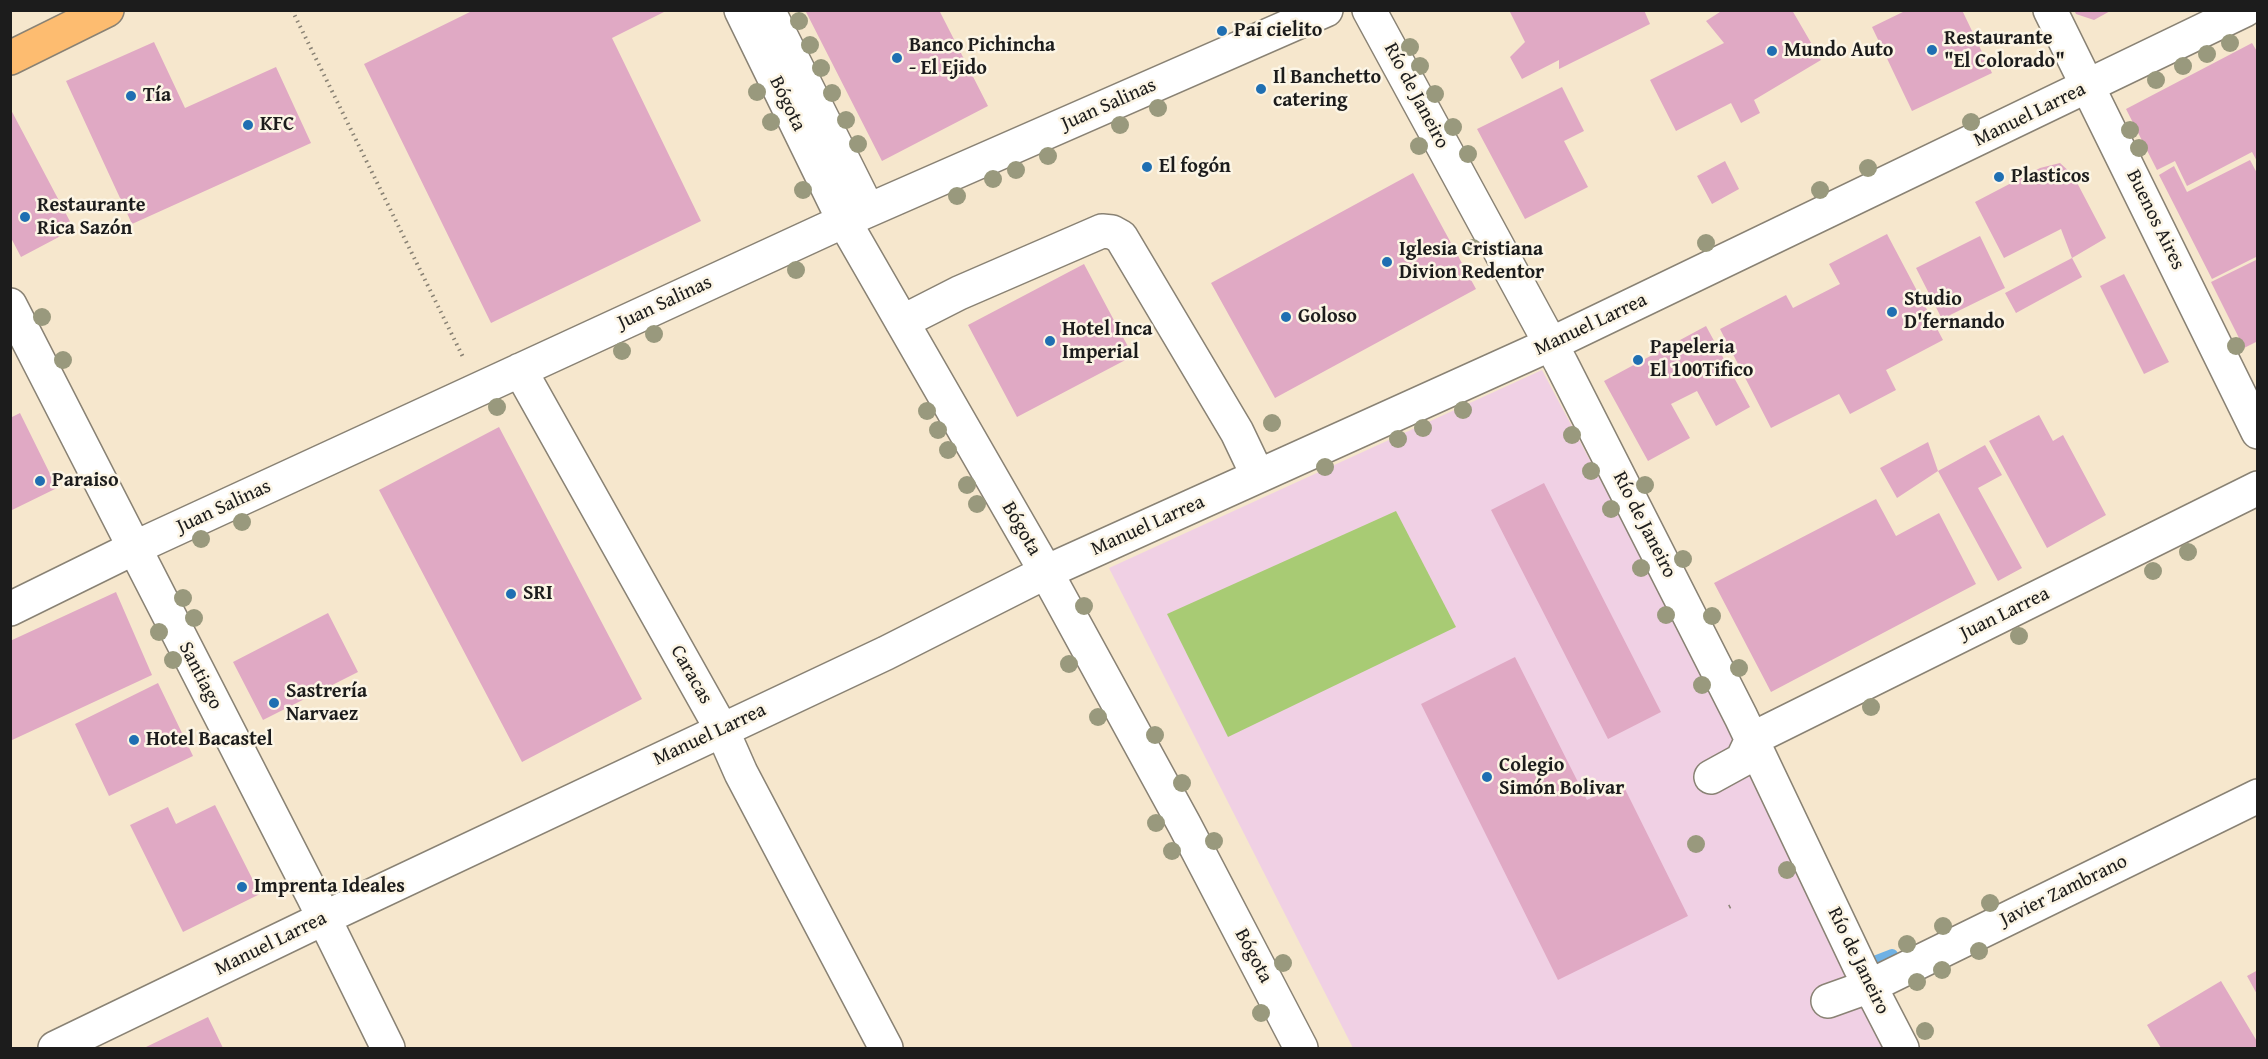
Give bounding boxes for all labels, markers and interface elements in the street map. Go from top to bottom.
place label: Pai cielito [1234,19,1322,43]
marker: Pai cielito [1215,24,1229,38]
place label: Restaurante "El Colorado" [1944,27,2065,74]
place label: Banco Pichincha - El Ejido [909,34,1055,81]
street label: Río de Janeiro [1378,39,1454,153]
place label: Mundo Auto [1784,39,1893,63]
marker: Restaurante "El Colorado" [1925,43,1939,57]
marker: Mundo Auto [1765,44,1779,58]
marker: Banco Pichincha - El Ejido [890,51,904,65]
place label: Il Banchetto catering [1273,66,1381,113]
street label: Bógota [763,73,811,135]
street label: Juan Salinas [1058,73,1160,137]
street label: Manuel Larrea [1970,78,2090,152]
marker: Il Banchetto catering [1254,82,1268,96]
place label: Tía [143,84,171,108]
marker: Tía [124,89,138,103]
place label: KFC [260,113,294,137]
marker: KFC [241,118,255,132]
place label: El fogón [1159,155,1231,179]
marker: El fogón [1140,160,1154,174]
place label: Plasticos [2011,165,2090,189]
street label: Buenos Aires [2120,166,2190,274]
marker: Plasticos [1992,170,2006,184]
place label: Restaurante Rica Sazón [37,194,146,241]
marker: Restaurante Rica Sazón [18,210,32,224]
place label: Iglesia Cristiana Divion Redentor [1399,238,1544,285]
marker: Iglesia Cristiana Divion Redentor [1380,255,1394,269]
street label: Juan Salinas [614,271,716,335]
street label: Manuel Larrea [1531,288,1651,362]
place label: Studio D'fernando [1904,288,2005,335]
place label: Goloso [1298,305,1357,329]
marker: Studio D'fernando [1885,305,1899,319]
marker: Goloso [1279,310,1293,324]
place label: Hotel Inca Imperial [1062,318,1153,365]
marker: Hotel Inca Imperial [1043,334,1057,348]
place label: Papeleria El 100Tifico [1650,336,1753,383]
marker: Papeleria El 100Tifico [1631,353,1645,367]
street label: Río de Janeiro [1607,468,1681,582]
place label: Paraiso [52,469,119,493]
marker: Paraiso [33,474,47,488]
street label: Juan Salinas [173,475,275,539]
street label: Manuel Larrea [1088,490,1208,562]
street label: Bógota [996,498,1046,560]
place label: SRI [523,582,553,606]
street label: Juan Larrea [1956,582,2054,646]
marker: SRI [504,587,518,601]
street label: Santiago [173,638,227,714]
street label: Caracas [665,641,717,709]
place label: Sastrería Narvaez [286,680,367,727]
marker: Sastrería Narvaez [267,696,281,710]
street label: Manuel Larrea [650,698,770,772]
place label: Hotel Bacastel [146,728,273,752]
marker: Hotel Bacastel [127,733,141,747]
place label: Colegio Simón Bolivar [1499,754,1624,801]
marker: Colegio Simón Bolivar [1480,770,1494,784]
street label: Javier Zambrano [1996,850,2132,932]
place label: Imprenta Ideales [254,875,405,899]
marker: Imprenta Ideales [235,880,249,894]
street label: Río de Janeiro [1822,903,1894,1019]
street label: Manuel Larrea [211,907,331,981]
street label: Bógota [1229,925,1277,987]

